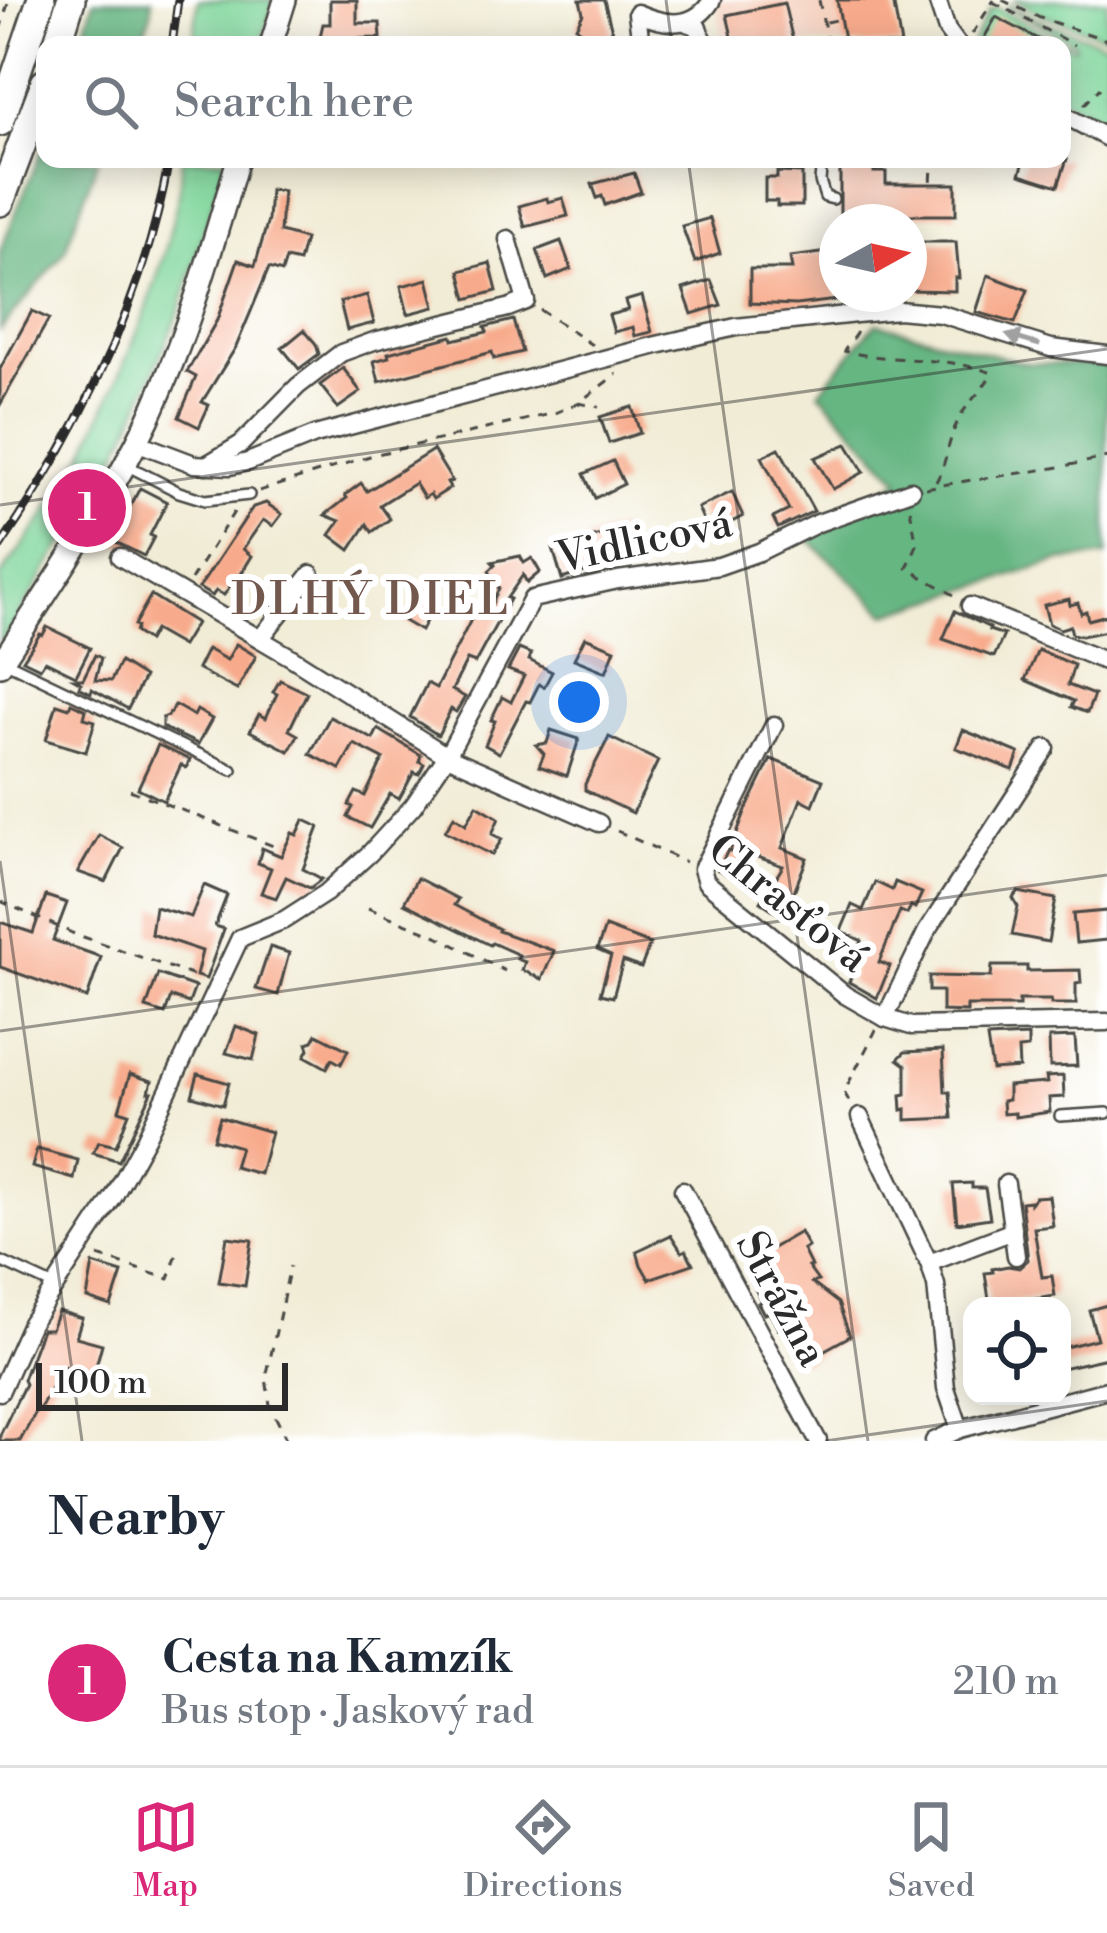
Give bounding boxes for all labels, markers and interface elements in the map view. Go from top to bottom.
search box [36,36,1071,168]
icon: search [78,69,144,135]
text: Search here [174,74,414,131]
north arrow [819,204,927,312]
one-way arrow [1004,330,1041,348]
pin: 1 [48,463,126,553]
street label: Vidlicová [551,497,738,586]
district label: DLHÝ DIEL [231,569,511,629]
your location [549,672,609,732]
street label: Chrasťová [696,823,879,985]
street label: Strážna [723,1223,838,1376]
map controls [963,1297,1071,1405]
button: locate [963,1297,1071,1405]
scale bar [36,1357,288,1410]
text: 100 m [54,1363,147,1404]
text: Nearby [48,1487,224,1551]
text: Cesta na Kamzík [162,1630,512,1687]
text: 1 [78,1658,96,1707]
text: 210 m [953,1658,1059,1707]
text: Bus stop · Jaskový rad [162,1687,534,1736]
tab: Map [133,1794,199,1907]
tab: Directions [464,1794,623,1907]
tab: Saved [888,1794,974,1907]

